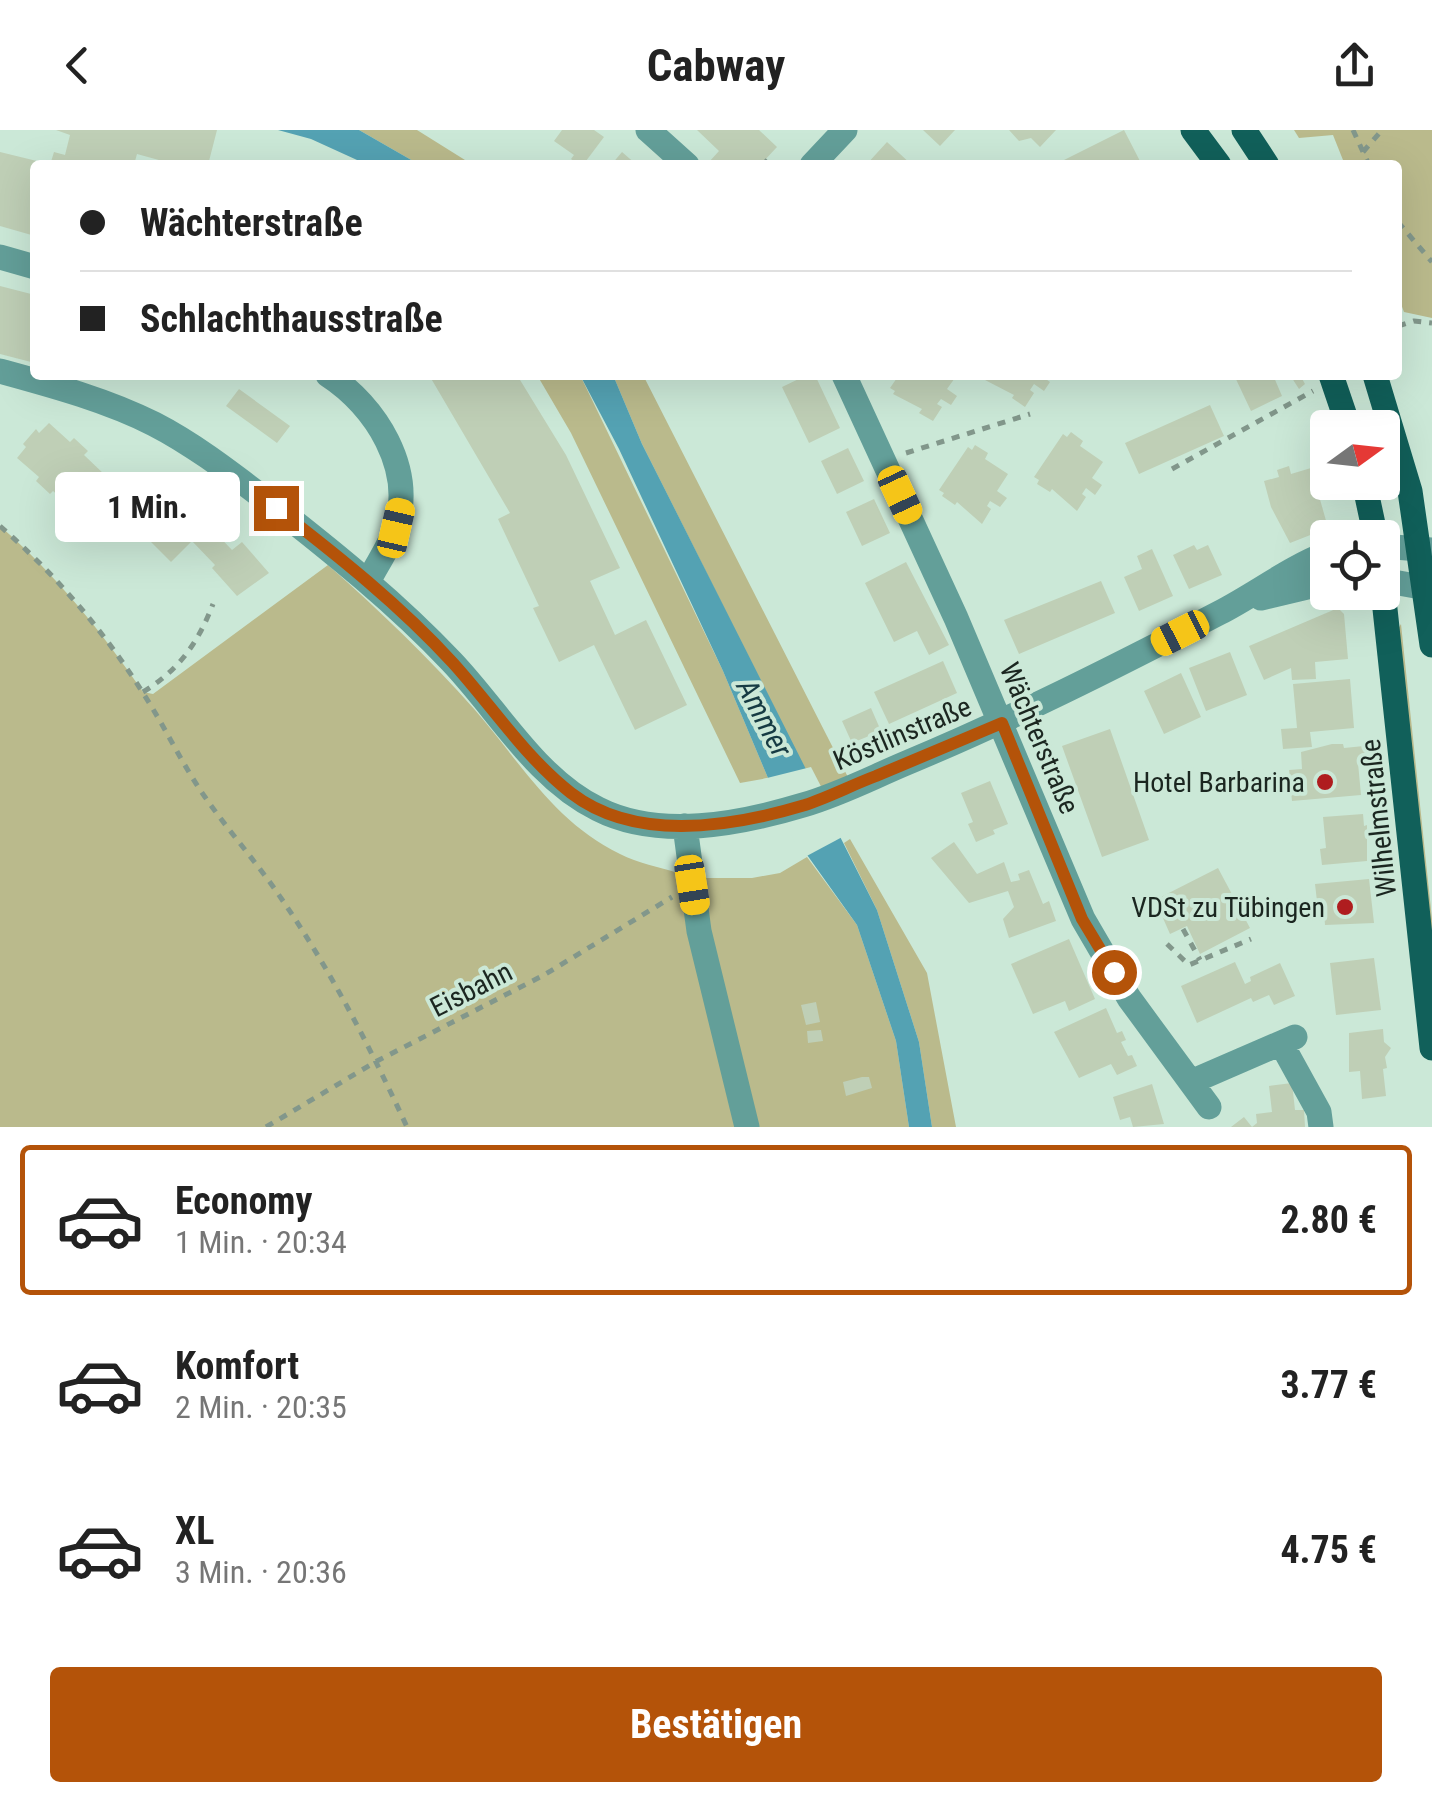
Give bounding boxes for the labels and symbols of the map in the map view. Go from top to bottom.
north arrow [1310,410,1400,500]
car [874,461,926,529]
callout: 1 Min. [56,473,241,543]
route end [254,486,299,531]
car [375,495,417,561]
car [1146,606,1214,660]
street label: Wächterstraße [993,658,1086,819]
water label: Ammer [729,672,800,764]
street label: Köstlinstraße [828,690,976,777]
street label: Wilhelmstraße [1354,737,1403,899]
place label: Hotel Barbarina [1133,766,1305,799]
marker: Hotel Barbarina [1314,771,1336,793]
car [672,853,712,917]
place label: VDSt zu Tübingen [1131,891,1325,924]
marker: VDSt zu Tübingen [1334,896,1356,918]
route start [1092,950,1137,995]
street label: Eisbahn [425,955,518,1024]

